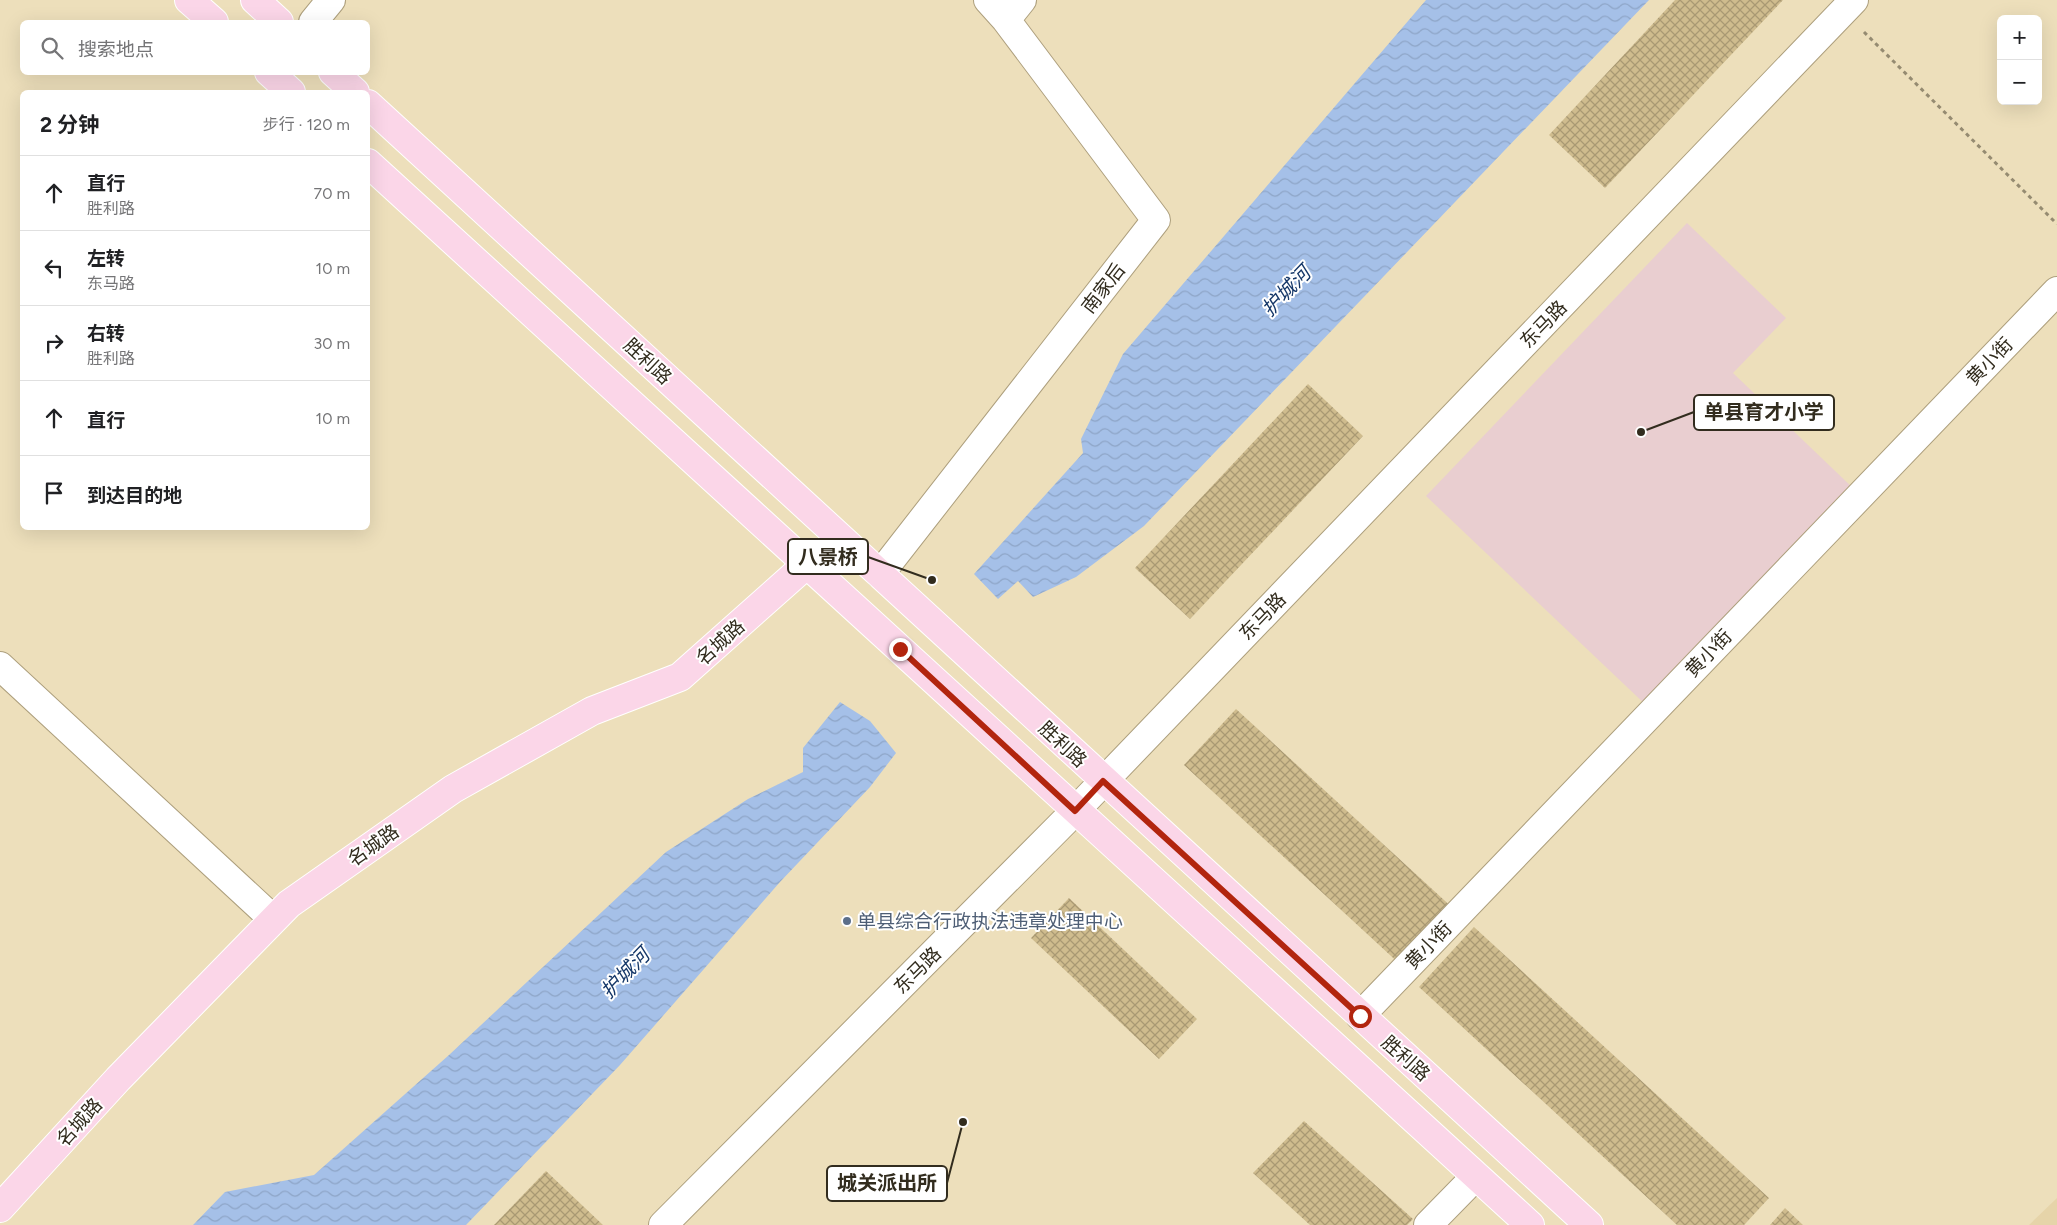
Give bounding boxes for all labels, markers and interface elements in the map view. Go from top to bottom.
map controls [1997,15,2042,105]
button: + [1997,15,2042,60]
search box [20,20,370,75]
icon: search [38,34,66,62]
text: 搜索地点 [78,38,154,61]
button: − [1997,60,2042,105]
text: 2 分钟 [40,112,99,137]
text: 步行 · 120 m [263,115,350,134]
text: 直行 [87,172,125,195]
icon: ahead [40,179,68,207]
text: 70 m [314,184,350,203]
text: 胜利路 [87,199,135,218]
text: 左转 [87,247,125,270]
icon: left [40,254,68,282]
water label: 护城河 [1257,258,1318,321]
text: 10 m [316,259,350,278]
street label: 南家后 [1077,259,1130,318]
text: 东马路 [87,274,135,293]
street label: 东马路 [1515,296,1571,353]
text: 右转 [87,322,125,345]
icon: right [40,329,68,357]
street label: 黄小街 [1961,333,2017,390]
text: 30 m [313,334,350,353]
street label: 胜利路 [619,334,676,389]
text: 胜利路 [87,349,135,368]
callout: 单县育才小学 [1694,395,1834,430]
text: 单县育才小学 [1704,400,1824,424]
icon: ahead [40,404,68,432]
text: 直行 [87,409,125,432]
text: 10 m [316,409,350,428]
icon: arrive [40,479,68,507]
text: 到达目的地 [87,484,182,507]
callout: 八景桥 [788,539,868,574]
text: 八景桥 [798,545,858,569]
street label: 东马路 [1234,588,1290,645]
street label: 名城路 [691,615,749,670]
street label: 黄小街 [1680,625,1736,682]
route end [889,638,912,661]
street label: 胜利路 [1034,717,1091,772]
street label: 名城路 [343,820,403,871]
place label: 单县综合行政执法违章处理中心 [857,910,1123,933]
marker: 单县综合行政执法违章处理中心 [841,915,853,927]
street label: 黄小街 [1400,917,1456,974]
water label: 护城河 [596,940,657,1003]
street label: 东马路 [889,942,946,999]
route start [1349,1005,1372,1028]
street label: 胜利路 [1377,1031,1435,1086]
street label: 名城路 [52,1093,107,1151]
callout: 城关派出所 [827,1166,947,1201]
text: 城关派出所 [837,1171,937,1195]

